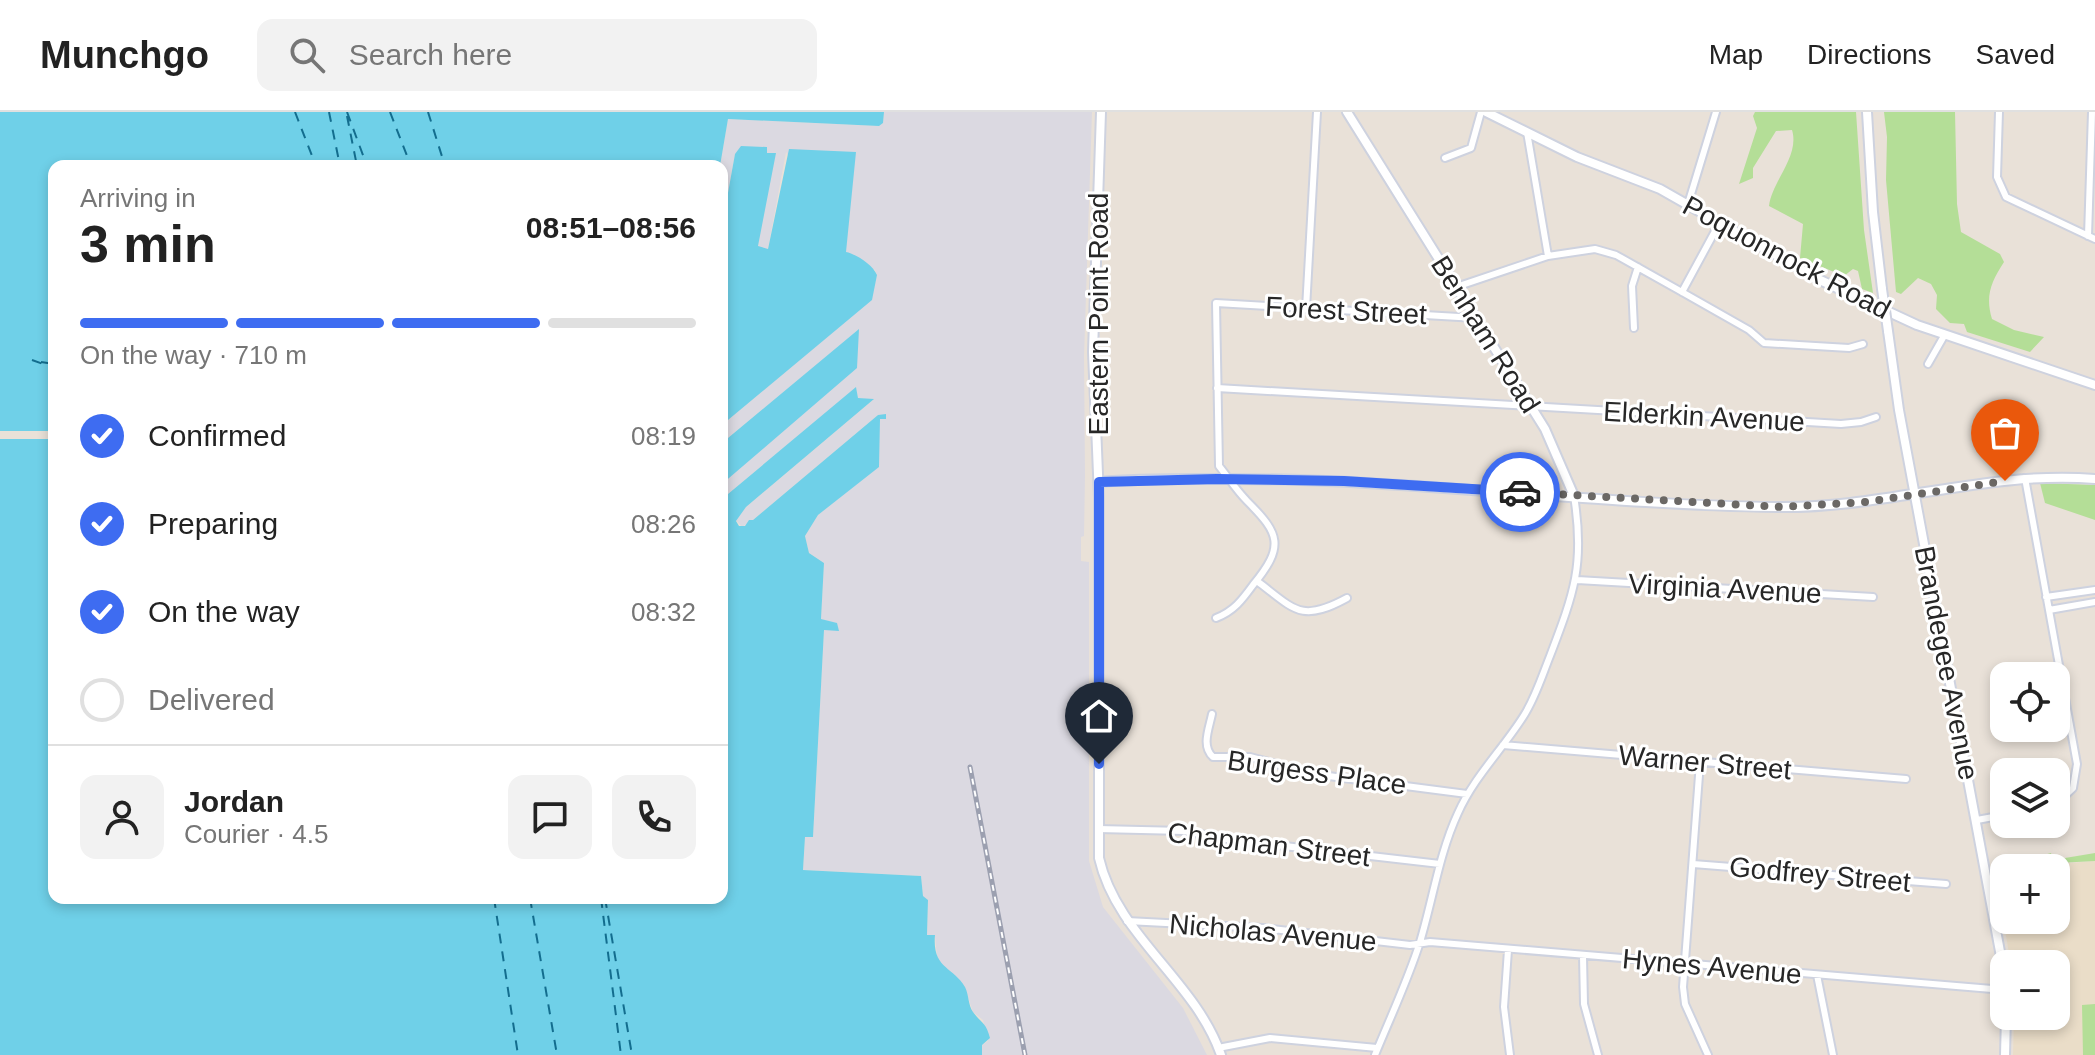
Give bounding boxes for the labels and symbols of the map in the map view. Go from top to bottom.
street label: Poquonnock Road [1678,190,1896,325]
street label: Eastern Point Road [1083,193,1114,435]
street label: Benham Road [1425,250,1546,418]
street label: Forest Street [1264,291,1428,330]
street label: Elderkin Avenue [1602,396,1806,437]
pin [1971,399,2039,481]
courier [1480,452,1560,532]
street label: Brandegee Avenue [1909,543,1984,783]
street label: Virginia Avenue [1628,568,1822,609]
pin [1065,682,1133,764]
street label: Warner Street [1617,740,1793,786]
street label: Burgess Place [1225,745,1408,800]
street label: Chapman Street [1166,817,1372,872]
street label: Godfrey Street [1728,851,1912,898]
street label: Nicholas Avenue [1168,908,1378,957]
street label: Hynes Avenue [1621,943,1803,990]

